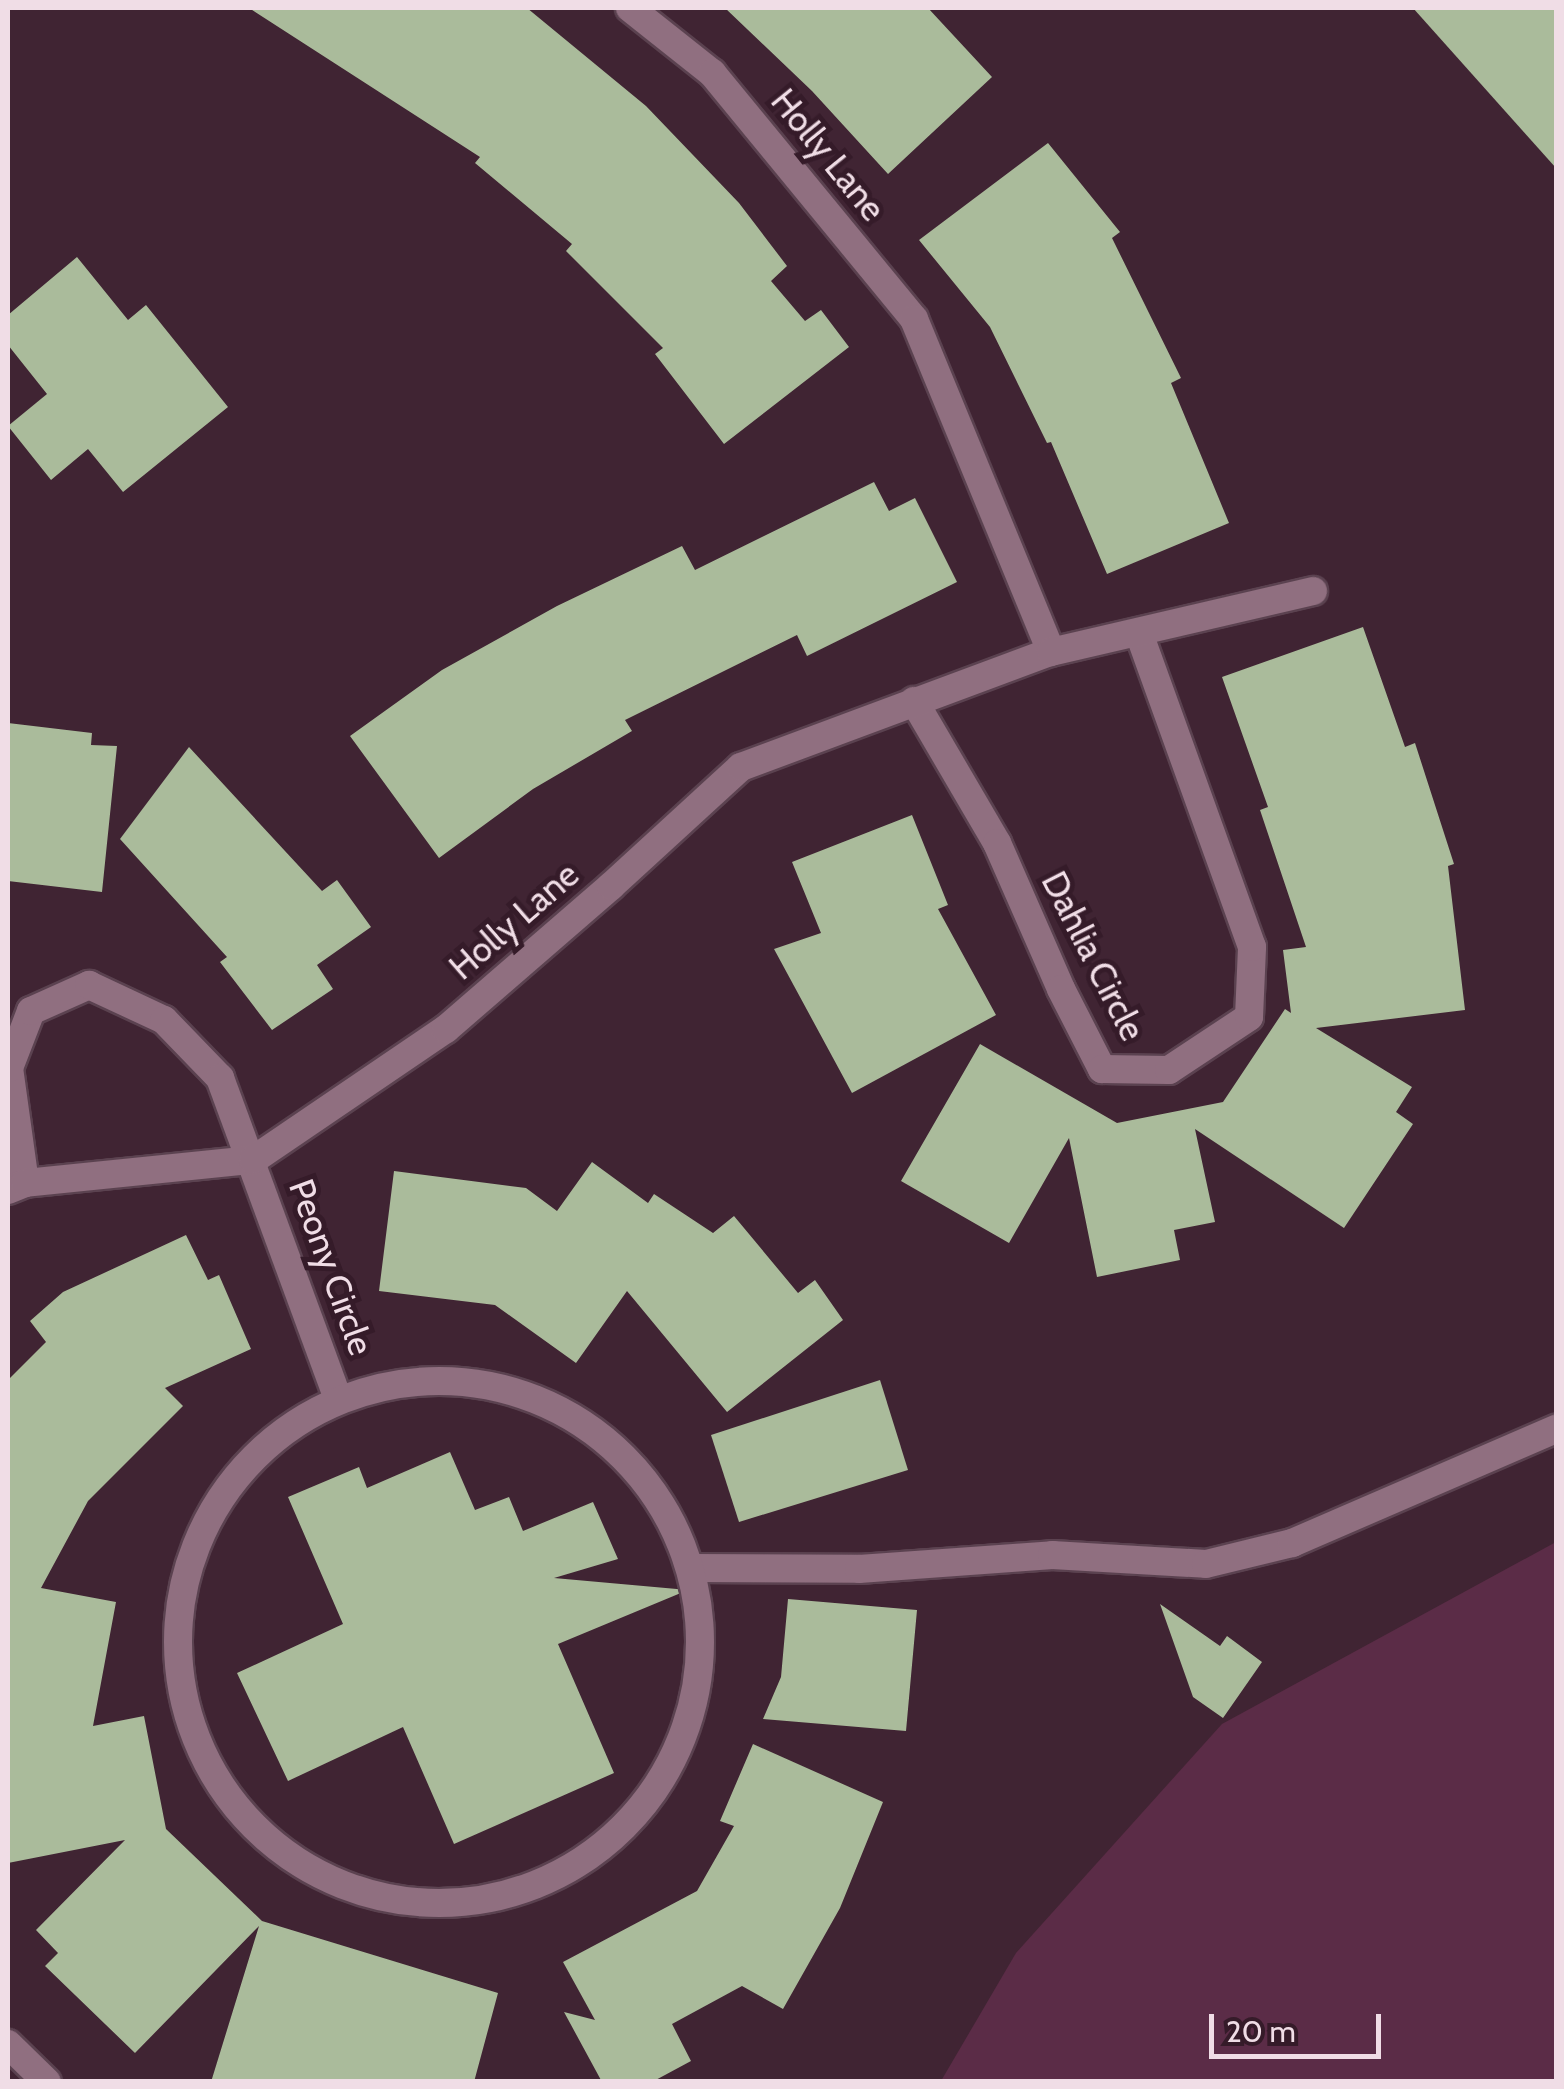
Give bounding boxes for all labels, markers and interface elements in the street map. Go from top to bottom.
street label: Holly Lane [762,81,894,229]
street label: Holly Lane [441,854,587,988]
street label: Dahlia Circle [1033,865,1153,1047]
street label: Peony Circle [280,1173,382,1361]
scale bar [1214,1994,1386,2056]
text: 20 m [1226,2013,1296,2050]

